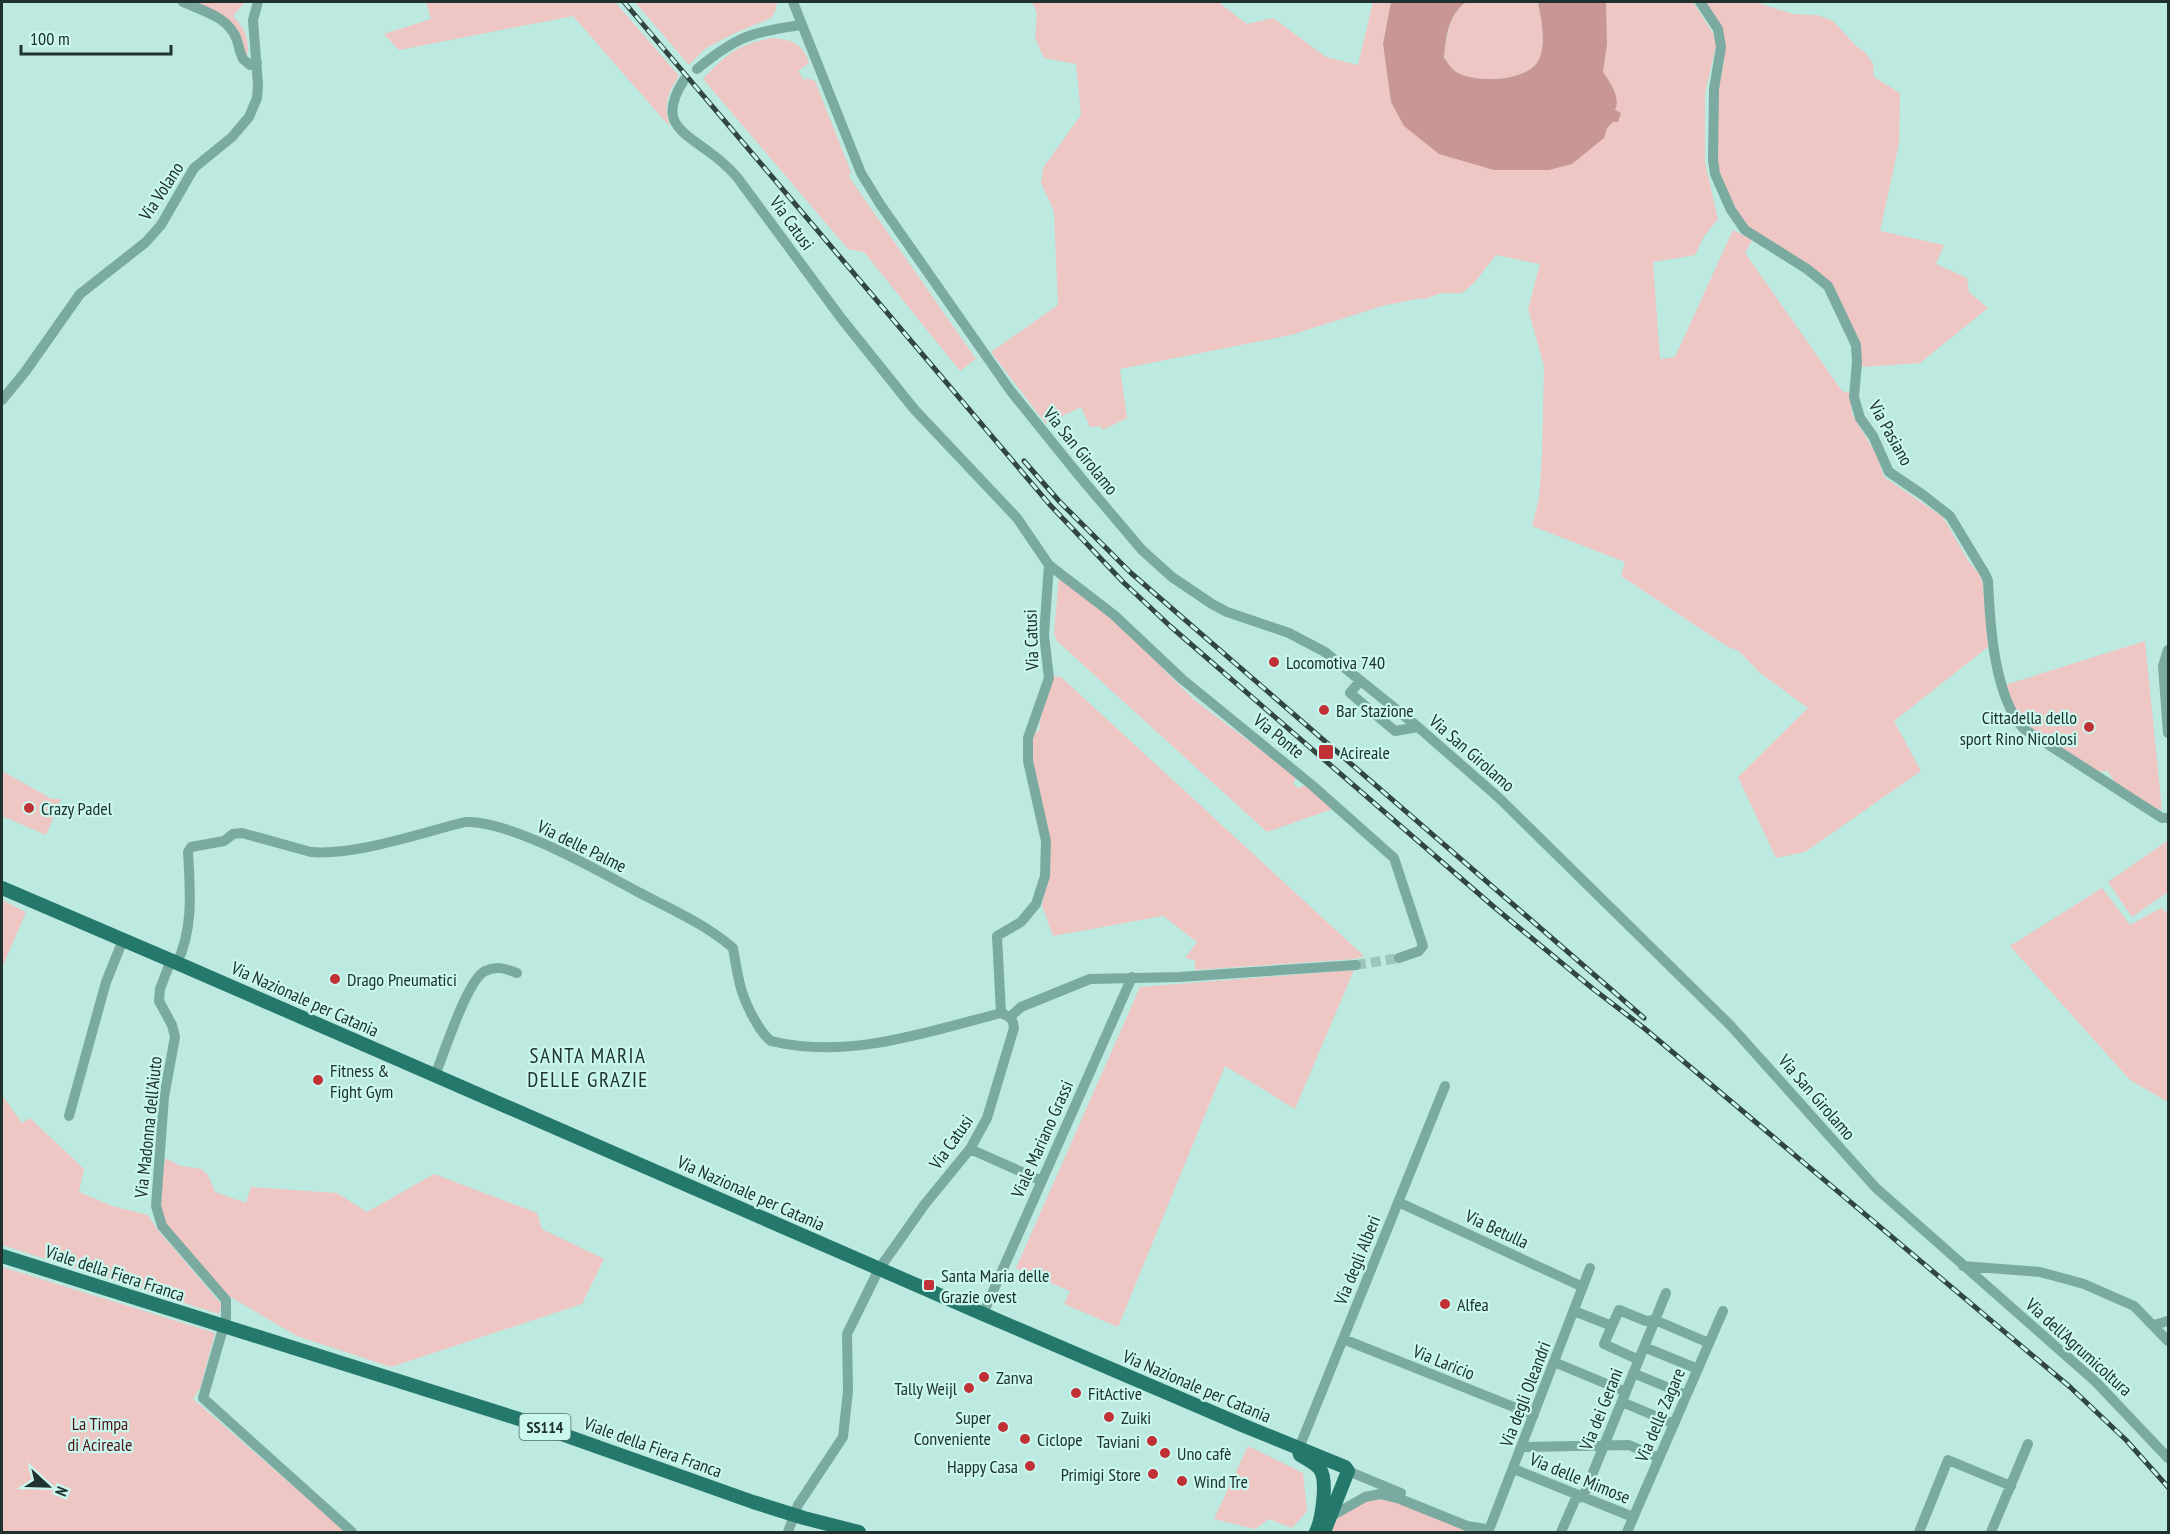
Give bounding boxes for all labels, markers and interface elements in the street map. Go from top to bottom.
scale bar [21,18,171,56]
text: 100 m [30,27,70,50]
street label: Via Volano [133,157,189,225]
street label: Via Catusi [764,191,819,255]
street label: Via Pasiano [1863,396,1918,470]
street label: Via San Girolamo [1038,402,1124,500]
street label: Via Catusi [1018,609,1044,672]
place label: Locomotiva 740 [1286,651,1385,674]
marker: Locomotiva 740 [1267,655,1281,669]
place label: Bar Stazione [1336,699,1414,722]
marker: Bar Stazione [1317,703,1331,717]
place label: Cittadella dello sport Rino Nicolosi [1960,706,2077,750]
street label: Via Ponte [1248,708,1309,763]
street label: Via San Girolamo [1424,709,1520,797]
marker: Cittadella dello sport Rino Nicolosi [2082,720,2096,734]
place label: Acireale [1340,741,1390,764]
marker: Acireale [1317,743,1335,761]
place label: Crazy Padel [41,797,113,820]
marker: Crazy Padel [22,801,36,815]
street label: Via delle Palme [533,814,630,877]
street label: Via Nazionale per Catania [227,956,382,1042]
place label: Drago Pneumatici [347,968,457,991]
marker: Drago Pneumatici [328,972,342,986]
district label: SANTA MARIA DELLE GRAZIE [527,1042,649,1093]
street label: Via San Girolamo [1773,1049,1861,1145]
street label: Via Madonna dell'Aiuto [129,1055,167,1200]
place label: Fitness & Fight Gym [330,1059,393,1103]
marker: Fitness & Fight Gym [311,1073,325,1087]
street label: Viale Mariano Grassi [1005,1077,1078,1202]
street label: Via Catusi [923,1110,978,1174]
street label: Via Nazionale per Catania [673,1150,828,1236]
street label: Via Betulla [1461,1204,1532,1254]
street label: Via degli Alberi [1328,1212,1385,1309]
street label: Viale della Fiera Franca [41,1239,188,1306]
place label: Santa Maria delle Grazie ovest [941,1264,1049,1308]
marker: Santa Maria delle Grazie ovest [922,1278,936,1292]
street label: Via dell'Agrumicoltura [2020,1292,2137,1401]
place label: Alfea [1457,1293,1489,1316]
marker: Alfea [1438,1297,1452,1311]
street label: Via degli Oleandri [1494,1338,1556,1451]
street label: Via Laricio [1409,1339,1478,1385]
street label: Via Nazionale per Catania [1118,1344,1275,1428]
street label: Via delle Zagare [1629,1364,1690,1466]
street label: Via dei Gerani [1574,1365,1628,1454]
place label: Zanva [996,1366,1033,1389]
marker: Zanva [977,1370,991,1384]
place label: Tally Weijl [894,1377,958,1400]
marker: Tally Weijl [962,1381,976,1395]
place label: FitActive [1088,1382,1142,1405]
marker: FitActive [1069,1386,1083,1400]
place label: Super Conveniente [914,1406,991,1450]
place label: Zuiki [1121,1406,1151,1429]
marker: Zuiki [1102,1410,1116,1424]
street label: Viale della Fiera Franca [580,1411,725,1483]
park label: La Timpa di Acireale [68,1412,132,1456]
road number: SS114 [520,1414,570,1440]
marker: Super Conveniente [996,1420,1010,1434]
place label: Ciclope [1037,1428,1083,1451]
place label: Taviani [1096,1430,1140,1453]
marker: Ciclope [1018,1432,1032,1446]
marker: Taviani [1145,1434,1159,1448]
place label: Uno cafè [1177,1442,1231,1465]
marker: Uno cafè [1158,1446,1172,1460]
street label: Via delle Mimose [1525,1447,1634,1509]
place label: Happy Casa [947,1455,1018,1478]
north arrow [18,1456,78,1516]
marker: Happy Casa [1023,1459,1037,1473]
place label: Primigi Store [1061,1463,1141,1486]
marker: Primigi Store [1146,1467,1160,1481]
place label: Wind Tre [1194,1470,1248,1493]
marker: Wind Tre [1175,1474,1189,1488]
text: N [51,1484,73,1499]

